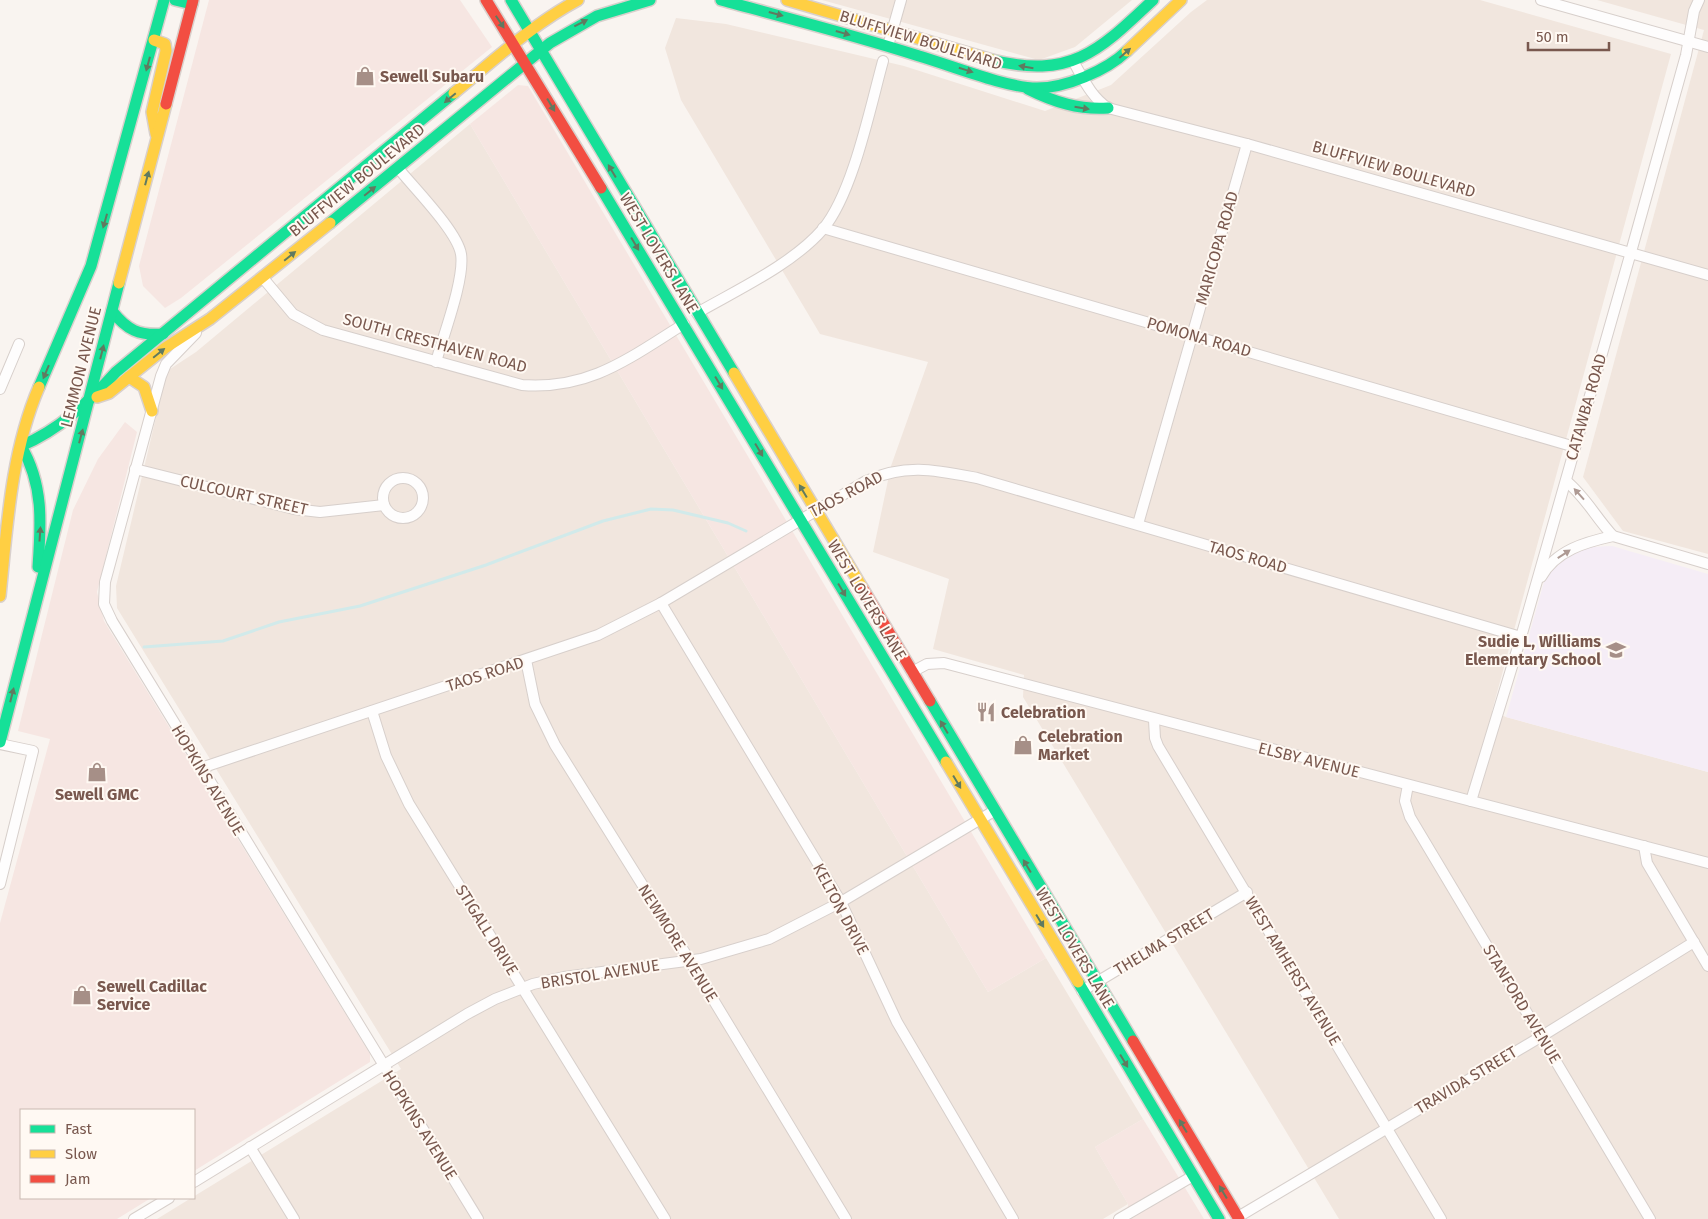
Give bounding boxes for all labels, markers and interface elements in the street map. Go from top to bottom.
street label: BLUFFVIEW BOULEVARD [837,6,1005,74]
one-way arrow [769,11,784,19]
one-way arrow [495,15,505,28]
one-way arrow [574,19,589,27]
scale bar [1528,20,1609,52]
text: 50 m [1536,28,1569,46]
one-way arrow [835,30,850,38]
one-way arrow [1118,47,1130,59]
one-way arrow [143,57,151,72]
one-way arrow [1018,63,1034,71]
shop icon: Sewell Subaru [354,65,376,87]
place label: Sewell Subaru [380,67,484,86]
one-way arrow [959,67,974,75]
one-way arrow [444,92,457,103]
one-way arrow [546,98,555,111]
one-way arrow [1074,104,1090,112]
street label: BLUFFVIEW BOULEVARD [285,119,429,241]
street label: BLUFFVIEW BOULEVARD [1310,137,1478,201]
one-way arrow [607,164,616,177]
one-way arrow [143,170,151,185]
one-way arrow [363,186,376,197]
street label: WEST LOVERS LANE [615,189,703,317]
street label: MARICOPA ROAD [1192,189,1242,307]
one-way arrow [100,213,108,228]
one-way arrow [630,237,639,250]
one-way arrow [283,251,296,262]
street label: LEMMON AVENUE [57,305,105,429]
street label: SOUTH CRESTHAVEN ROAD [341,309,529,377]
street label: POMONA ROAD [1145,313,1253,361]
one-way arrow [98,345,106,360]
one-way arrow [152,347,165,358]
street label: CATAWBA ROAD [1562,351,1610,463]
one-way arrow [41,365,49,379]
one-way arrow [714,376,723,389]
one-way arrow [77,428,85,443]
one-way arrow [755,444,764,457]
street label: TAOS ROAD [806,467,886,521]
street label: CULCOURT STREET [178,471,310,519]
one-way arrow [799,484,808,497]
one-way arrow [1574,487,1585,500]
one-way arrow [37,526,45,542]
street label: WEST LOVERS LANE [823,536,911,664]
street label: TAOS ROAD [1207,537,1289,577]
one-way arrow [1557,549,1570,559]
one-way arrow [838,584,847,597]
place label: Sudie L, Williams Elementary School [1465,632,1601,669]
school or university icon: Sudie L, Williams Elementary School [1605,639,1627,661]
street label: TAOS ROAD [444,653,526,695]
one-way arrow [8,687,16,702]
restaurant icon: Celebration [975,701,997,723]
place label: Celebration [1001,703,1086,722]
one-way arrow [940,720,949,733]
street label: HOPKINS AVENUE [167,721,249,839]
place label: Celebration Market [1038,727,1123,764]
shop icon: Celebration Market [1012,734,1034,756]
street label: ELSBY AVENUE [1256,738,1362,782]
shop icon: Sewell GMC [86,761,108,783]
one-way arrow [952,775,961,788]
place label: Sewell GMC [55,785,140,804]
street label: KELTON DRIVE [809,860,873,958]
one-way arrow [1023,860,1032,873]
street label: STIGALL DRIVE [452,881,522,979]
street label: NEWMORE AVENUE [634,881,722,1005]
street label: WEST LOVERS LANE [1031,884,1119,1012]
street label: WEST AMHERST AVENUE [1241,893,1345,1049]
street label: THELMA STREET [1111,904,1218,979]
one-way arrow [1036,915,1045,928]
street label: STANFORD AVENUE [1479,941,1565,1067]
street label: BRISTOL AVENUE [539,955,661,993]
place label: Sewell Cadillac Service [97,977,207,1014]
shop icon: Sewell Cadillac Service [71,984,93,1006]
street label: TRAVIDA STREET [1411,1042,1521,1118]
one-way arrow [1119,1054,1128,1067]
street label: HOPKINS AVENUE [379,1067,461,1183]
legend [20,1109,195,1199]
one-way arrow [1178,1119,1187,1132]
text: Fast [65,1120,92,1138]
text: Slow [65,1145,97,1163]
text: Jam [65,1170,91,1188]
one-way arrow [1219,1186,1228,1199]

